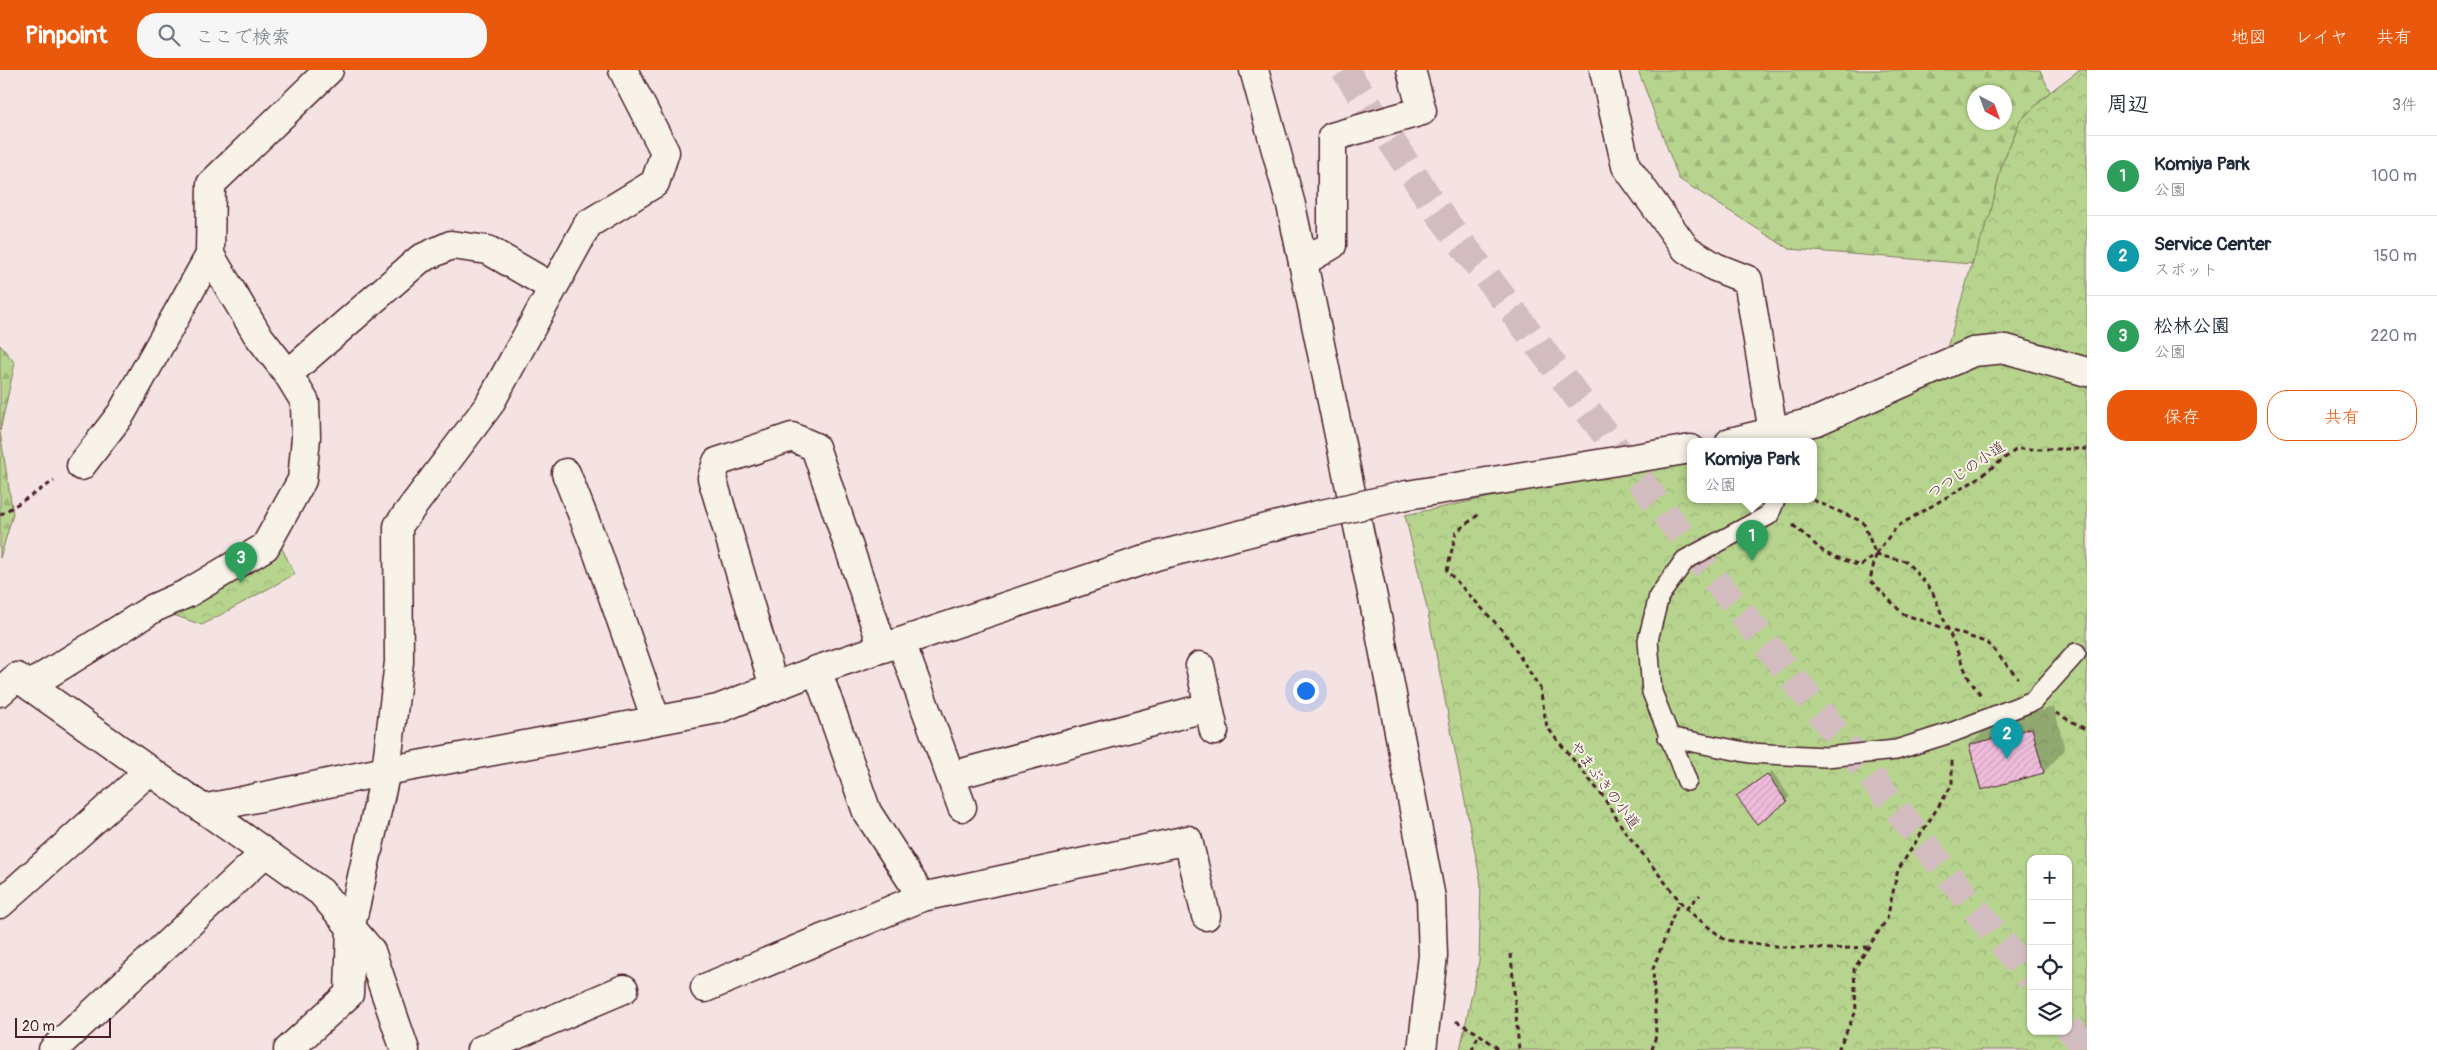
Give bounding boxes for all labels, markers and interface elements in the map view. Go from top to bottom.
search box [137,13,487,58]
text: Pinpoint [25,21,107,50]
icon: search [155,21,183,49]
text: ここで検索 [195,25,290,49]
text: 地図 [2231,26,2267,49]
text: レイヤ [2295,26,2348,49]
text: 共有 [2376,26,2412,49]
north arrow [1967,85,2012,130]
text: 周辺 [2107,91,2149,118]
text: 3件 [2392,95,2417,115]
text: Komiya Park [2154,152,2250,176]
text: 1 [2120,166,2126,186]
text: 100 m [2371,166,2417,186]
text: 公園 [2154,180,2186,200]
text: Service Center [2154,232,2271,256]
text: 2 [2119,246,2127,266]
text: 150 m [2373,246,2417,266]
text: スポット [2154,260,2218,280]
text: 松林公園 [2154,314,2230,338]
text: 3 [2119,326,2127,346]
text: 220 m [2371,326,2417,346]
text: 公園 [2154,342,2186,362]
button: 保存 [2107,390,2257,441]
button: 共有 [2267,390,2417,441]
street label: つつじの小道 [1924,437,2009,503]
popup [1687,438,1817,503]
text: Komiya Park [1704,447,1800,471]
text: 公園 [1704,475,1736,495]
pin: 1 [1736,520,1768,561]
pin: 3 [225,542,257,583]
your location [1293,678,1319,704]
pin: 2 [1991,718,2023,759]
street label: やまぶきの小道 [1565,738,1644,833]
map controls [2027,855,2072,1035]
button: + [2027,855,2072,900]
button: − [2027,900,2072,945]
button: locate [2027,945,2072,990]
button: layers [2027,990,2072,1035]
scale bar [15,1015,111,1038]
text: 20 m [22,1018,55,1035]

